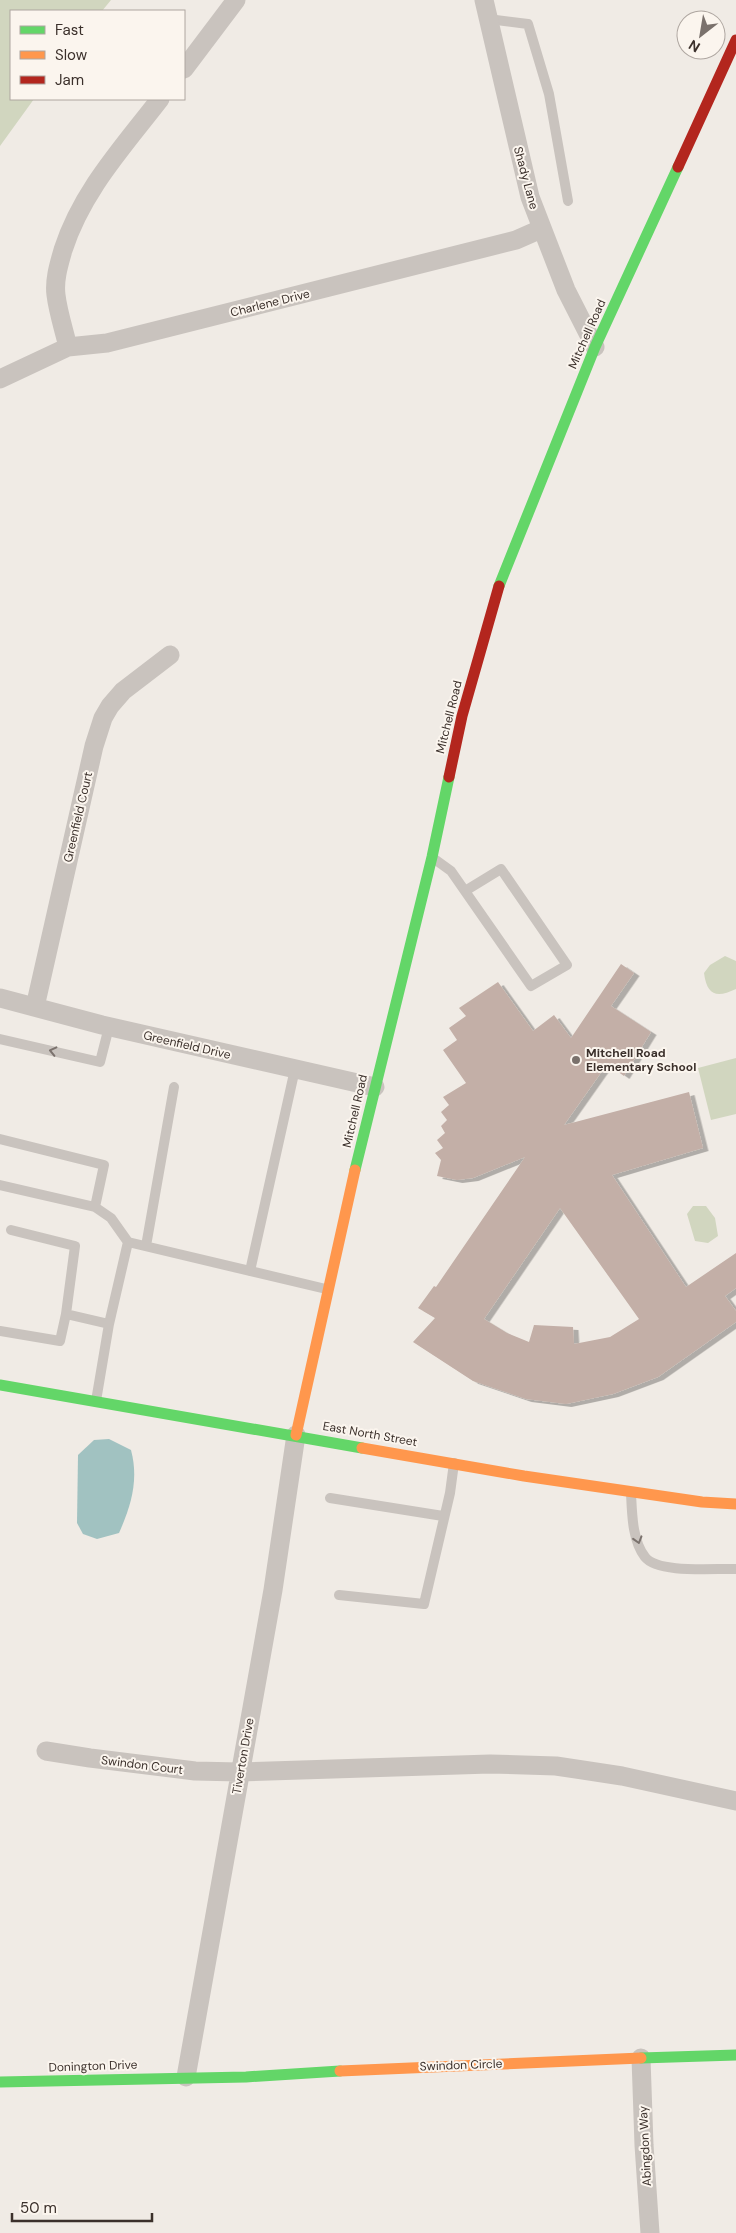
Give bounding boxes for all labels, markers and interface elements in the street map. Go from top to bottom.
legend [10,10,185,100]
north arrow [676,10,726,60]
text: Fast [55,20,84,40]
text: N [685,36,703,56]
text: Slow [55,45,88,65]
text: Jam [55,70,84,90]
street label: Shady Lane [510,145,542,211]
street label: Charlene Drive [229,285,312,321]
street label: Mitchell Road [565,297,609,371]
street label: Mitchell Road [432,679,466,755]
street label: Greenfield Court [60,770,96,864]
street label: Greenfield Drive [142,1027,232,1063]
place label: Mitchell Road Elementary School [586,1045,696,1075]
one-way arrow [48,1046,57,1057]
marker: Mitchell Road Elementary School [570,1054,582,1066]
street label: Mitchell Road [339,1073,371,1149]
street label: East North Street [322,1418,419,1450]
one-way arrow [633,1535,643,1543]
street label: Tiverton Drive [228,1716,258,1795]
street label: Swindon Court [100,1752,184,1778]
street label: Donington Drive [48,2056,138,2076]
street label: Swindon Circle [419,2056,503,2074]
street label: Abingdon Way [635,2105,655,2187]
scale bar [12,2190,152,2222]
text: 50 m [20,2198,57,2218]

